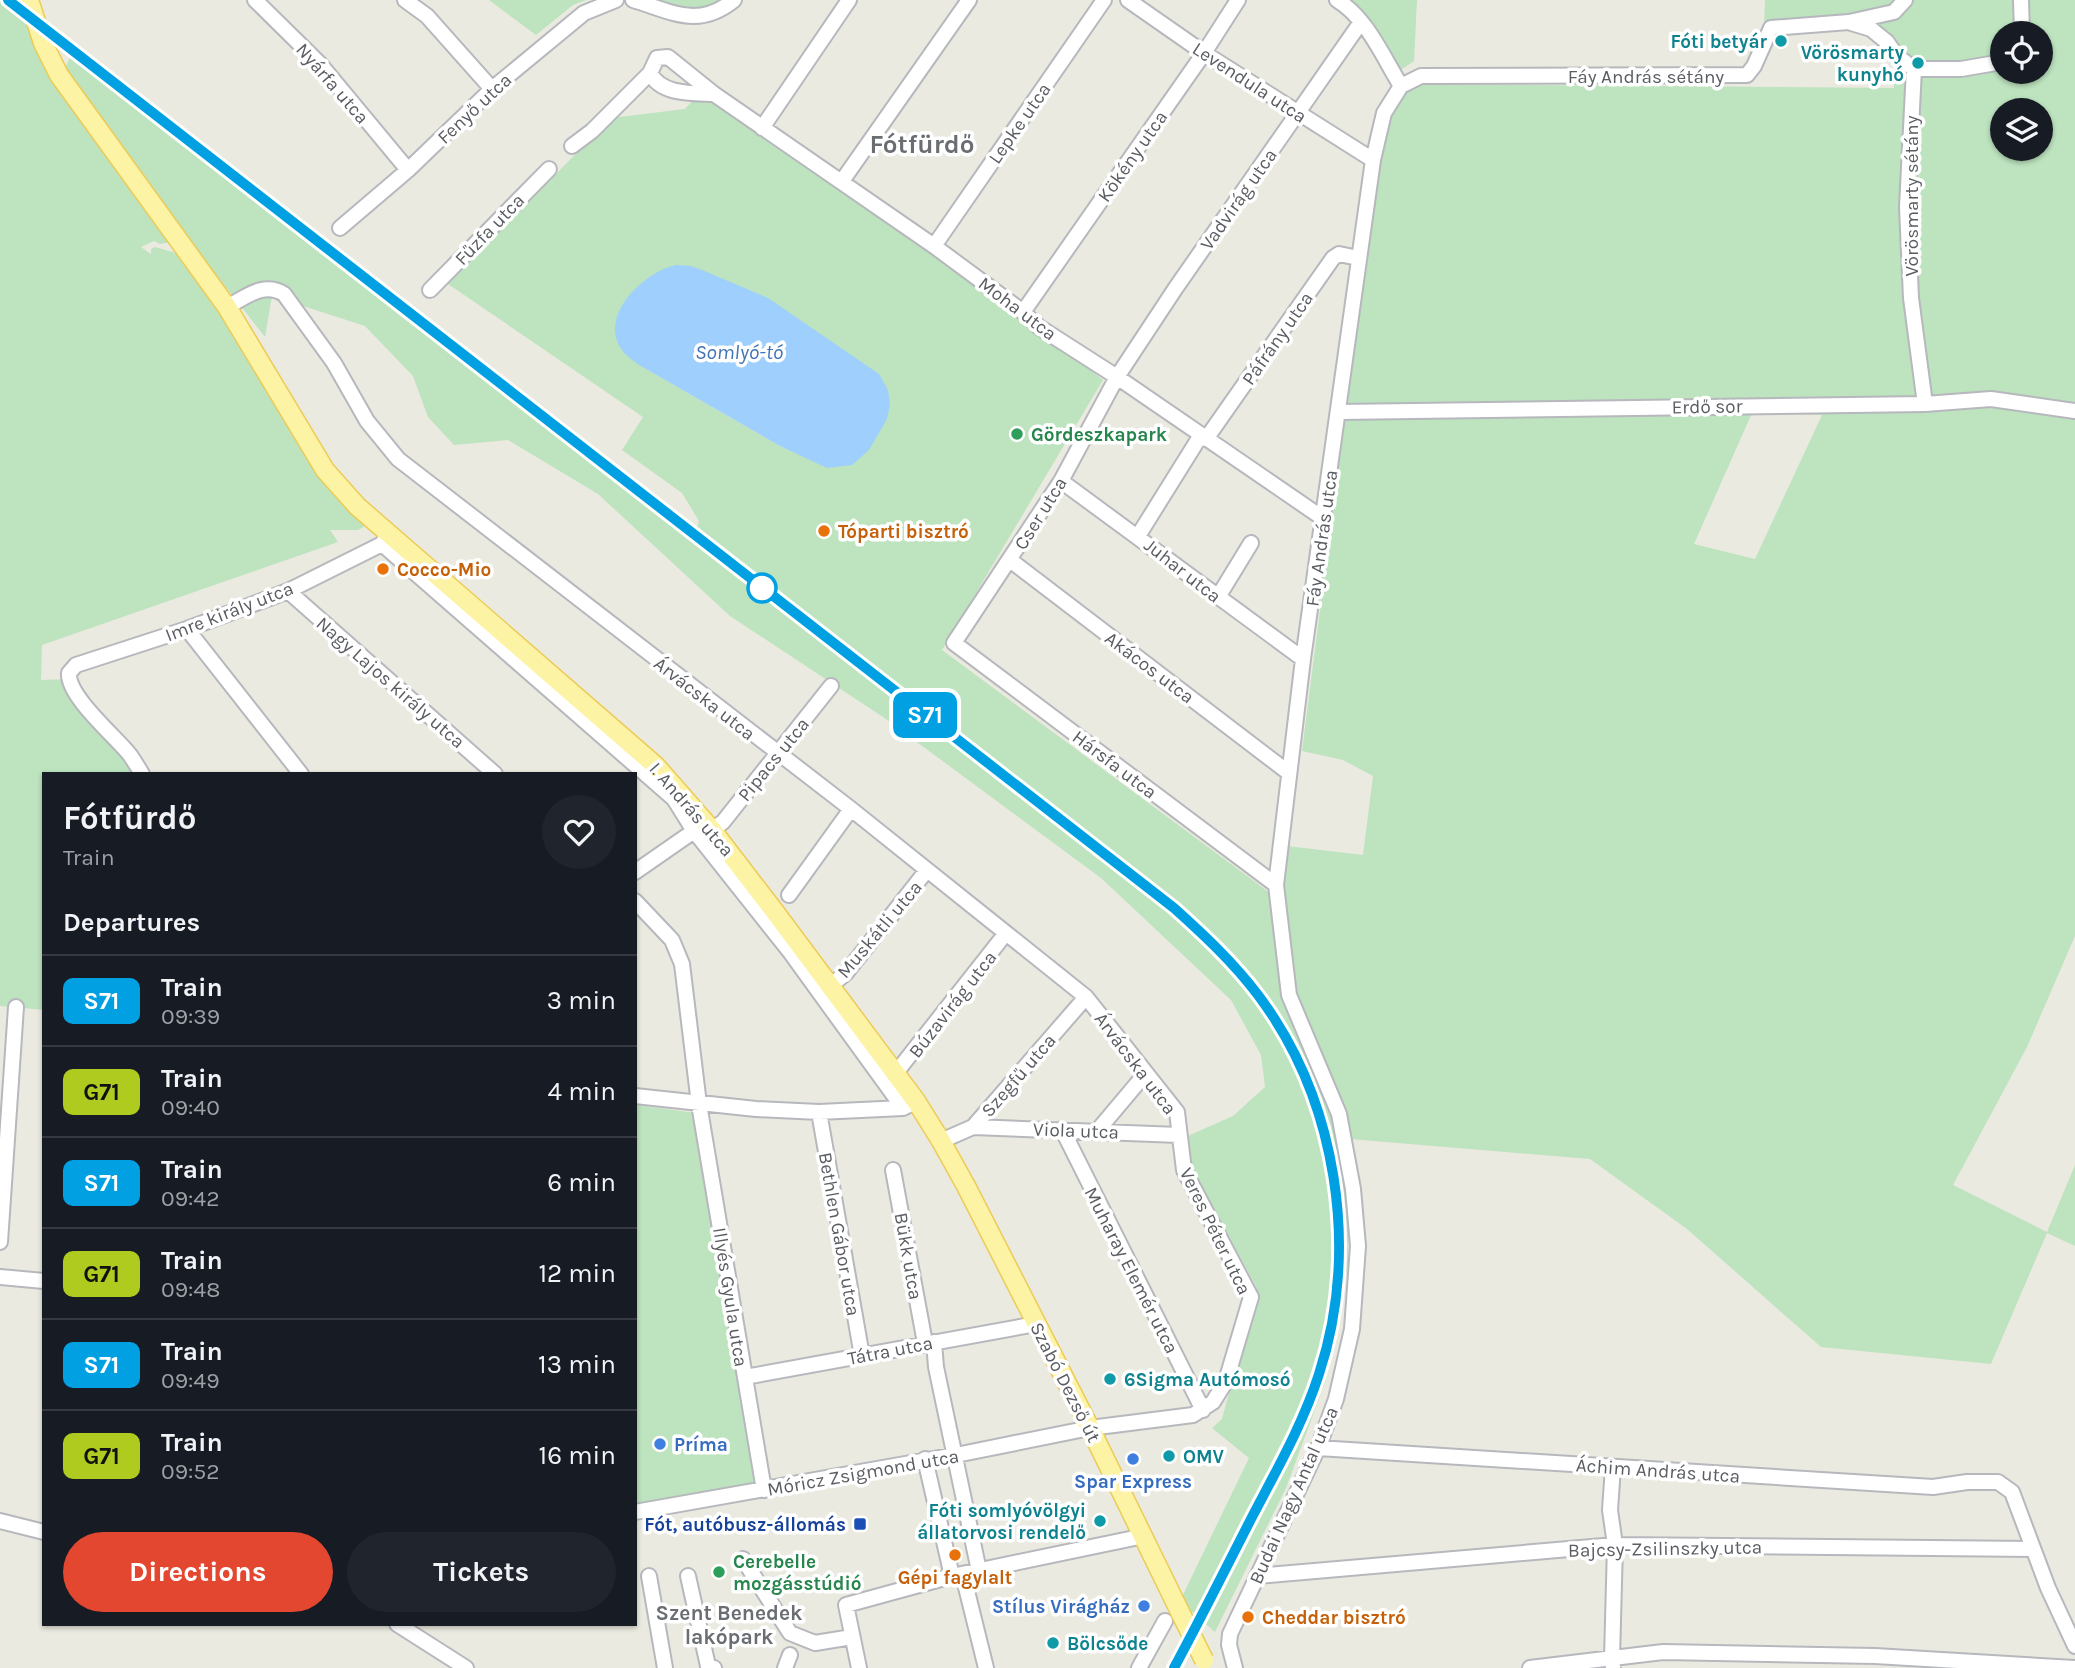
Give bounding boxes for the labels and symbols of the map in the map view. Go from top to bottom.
place label: Fóti betyár [1671,31,1768,53]
marker: Fóti betyár [1773,33,1789,49]
street label: Levendula utca [1188,38,1311,128]
street label: Nyárfa utca [291,39,373,128]
place label: Vörösmarty kunyhó [1801,42,1904,86]
marker: Vörösmarty kunyhó [1910,55,1926,71]
street label: Fáy András sétány [1568,66,1724,88]
street label: Fenyő utca [433,69,516,149]
street label: Lepke utca [984,79,1056,168]
street label: Kökény utca [1093,107,1172,206]
street label: Vörösmarty sétány [1901,115,1923,276]
district label: Fótfürdő [869,129,975,160]
street label: Vadvirág utca [1196,145,1282,254]
street label: Fűzfa utca [450,190,529,270]
street label: Moha utca [974,272,1061,345]
street label: Páfrány utca [1238,288,1318,389]
water label: Somlyó-tó [695,340,784,364]
street label: Erdő sor [1671,395,1743,419]
place label: Gördeszkapark [1031,424,1167,446]
marker: Gördeszkapark [1009,426,1025,442]
street label: Fáy András utca [1302,468,1342,608]
street label: Cser utca [1010,473,1072,554]
place label: Tóparti bisztró [838,521,969,543]
marker: Tóparti bisztró [816,523,832,539]
street label: Juhar utca [1140,534,1225,608]
place label: Cocco-Mio [397,559,491,581]
marker: Cocco-Mio [375,561,391,577]
unlabelled marker [747,573,777,603]
street label: Imre király utca [162,577,297,646]
street label: Nagy Lajos király utca [312,612,469,753]
street label: Akácos utca [1101,627,1198,708]
street label: Árvácska utca [649,652,760,745]
line badge: S71 [885,692,965,738]
street label: Pipacs utca [733,713,814,806]
street label: Hársfa utca [1068,726,1161,804]
street label: I. András utca [644,758,738,861]
street label: Muskátli utca [833,876,927,983]
street label: Búzavirág utca [904,947,1001,1062]
street label: Árvácska utca [1090,1008,1182,1119]
street label: Szegfű utca [977,1030,1061,1122]
street label: Viola utca [1033,1119,1119,1143]
street label: Bethlen Gábor utca [814,1151,864,1318]
street label: Veres Péter utca [1175,1164,1255,1298]
street label: Muharay Elemér utca [1080,1184,1183,1357]
street label: Bükk utca [890,1211,927,1301]
street label: Illyés Gyula utca [708,1226,752,1368]
street label: Szabó Dezső út [1025,1319,1105,1446]
street label: Tátra utca [846,1332,935,1370]
place label: 6Sigma Autómosó [1124,1369,1291,1391]
marker: 6Sigma Autómosó [1102,1371,1118,1387]
street label: Budai Nagy Antal utca [1245,1403,1343,1587]
place label: Príma [674,1434,728,1456]
marker: Príma [652,1436,668,1452]
street label: Móricz Zsigmond utca [766,1445,961,1501]
place label: OMV [1183,1446,1225,1468]
marker: OMV [1161,1448,1177,1464]
marker: Spar Express [1125,1451,1141,1467]
street label: Áchim András utca [1575,1453,1741,1488]
place label: Spar Express [1074,1471,1192,1493]
place label: Fóti somlyóvölgyi állatorvosi rendelő [917,1500,1086,1544]
marker: Fóti somlyóvölgyi állatorvosi rendelő [1092,1513,1108,1529]
place label: Fót, autóbusz-állomás [644,1514,846,1536]
marker: Fót, autóbusz-állomás [852,1516,868,1532]
street label: Bajcsy-Zsilinszky utca [1568,1536,1762,1562]
marker: Gépi fagylalt [947,1547,963,1563]
place label: Cerebelle mozgásstúdió [733,1551,861,1595]
marker: Cerebelle mozgásstúdió [711,1564,727,1580]
place label: Gépi fagylalt [898,1567,1012,1589]
place label: Stílus Virágház [992,1596,1130,1618]
marker: Stílus Virágház [1136,1598,1152,1614]
district label: Szent Benedek lakópark [656,1601,803,1649]
place label: Cheddar bisztró [1262,1607,1406,1629]
marker: Cheddar bisztró [1240,1609,1256,1625]
place label: Bölcsőde [1067,1633,1148,1655]
marker: Bölcsőde [1045,1635,1061,1651]

